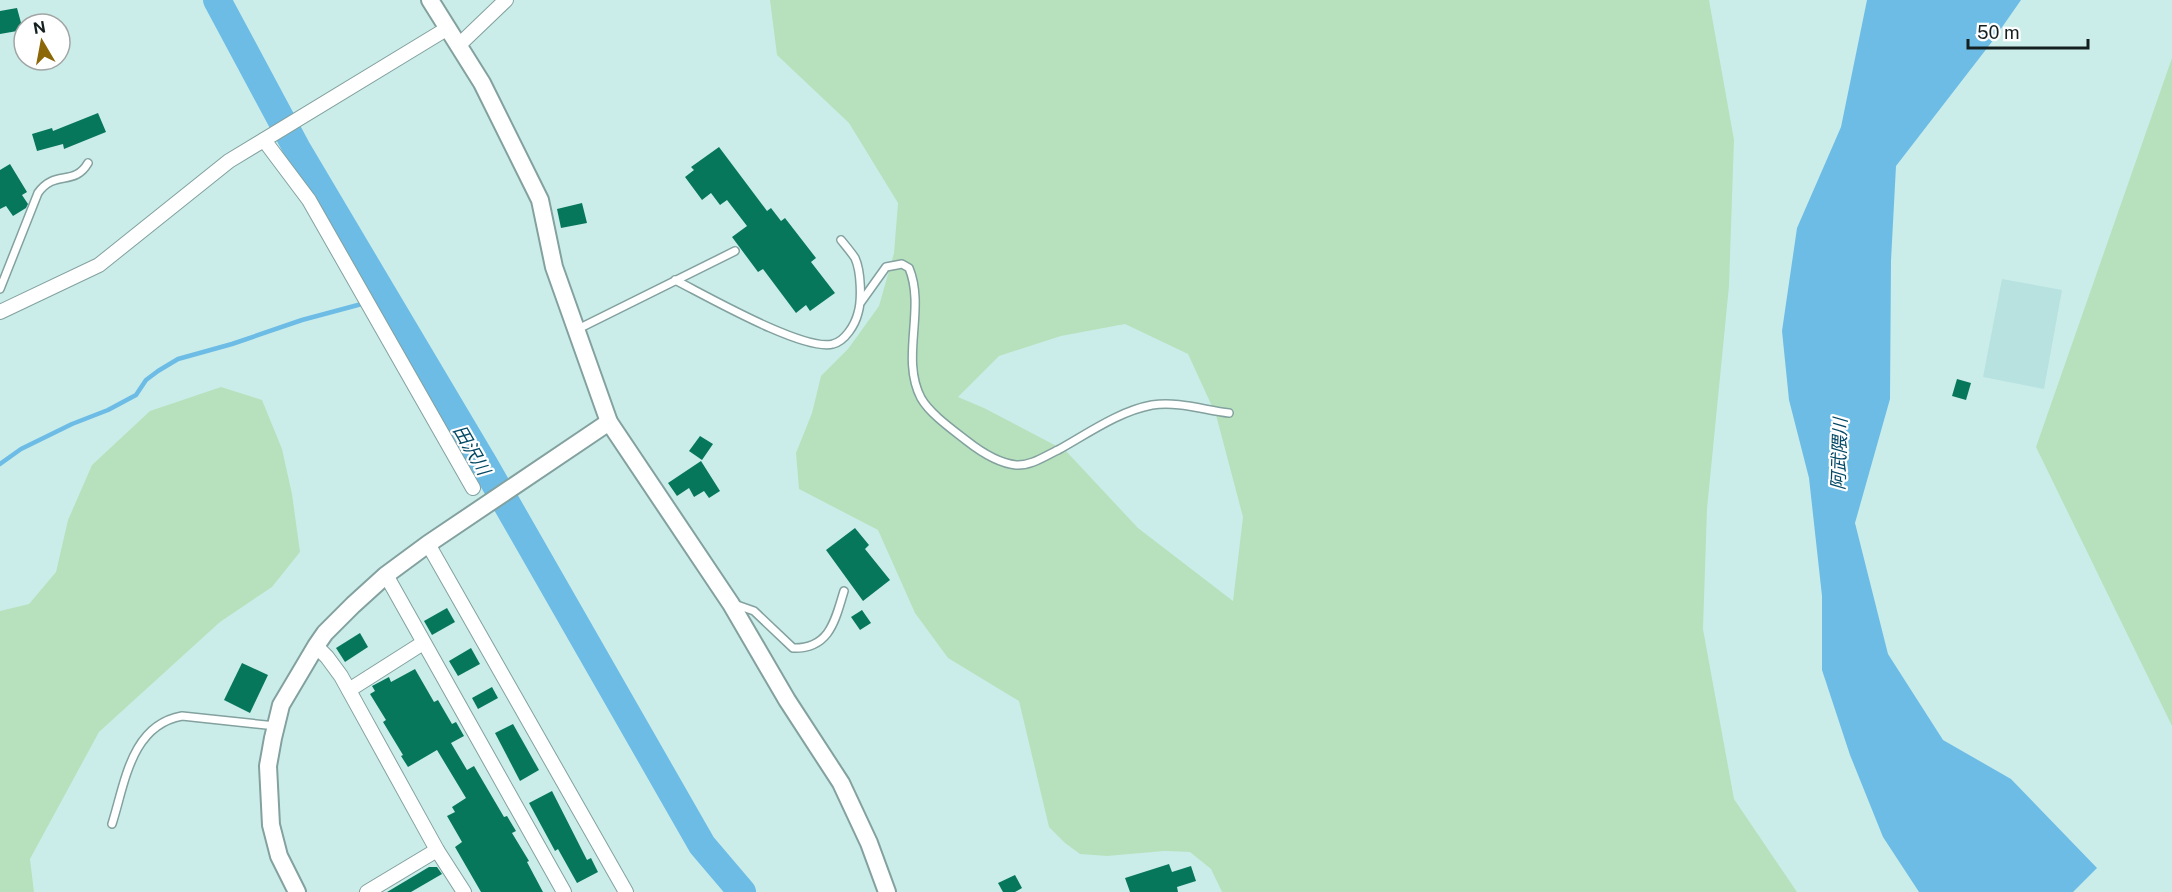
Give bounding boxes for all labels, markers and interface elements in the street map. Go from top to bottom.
north arrow [12,12,72,72]
scale bar [1968,12,2088,50]
text: N [32,17,47,38]
text: 50 m [1977,22,2020,43]
water label: 阿武隈川 [1827,416,1851,490]
water label: 田沢川 [449,421,496,480]

